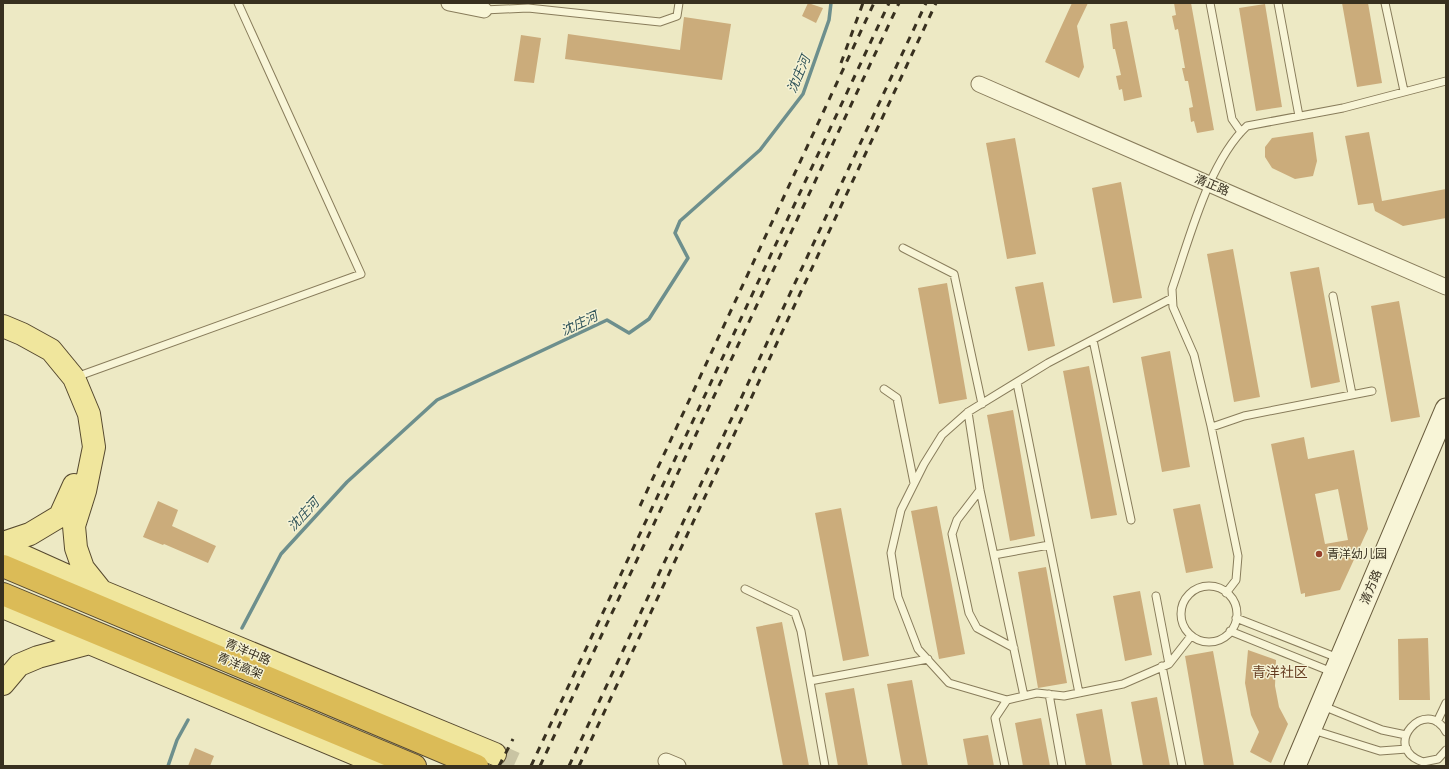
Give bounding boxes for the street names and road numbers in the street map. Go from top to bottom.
street label: 清正路 [1192,171,1232,199]
street label: 清方路 [1357,567,1385,607]
street label: 青洋中路 [223,635,273,669]
street label: 青洋高架 [215,649,265,683]

